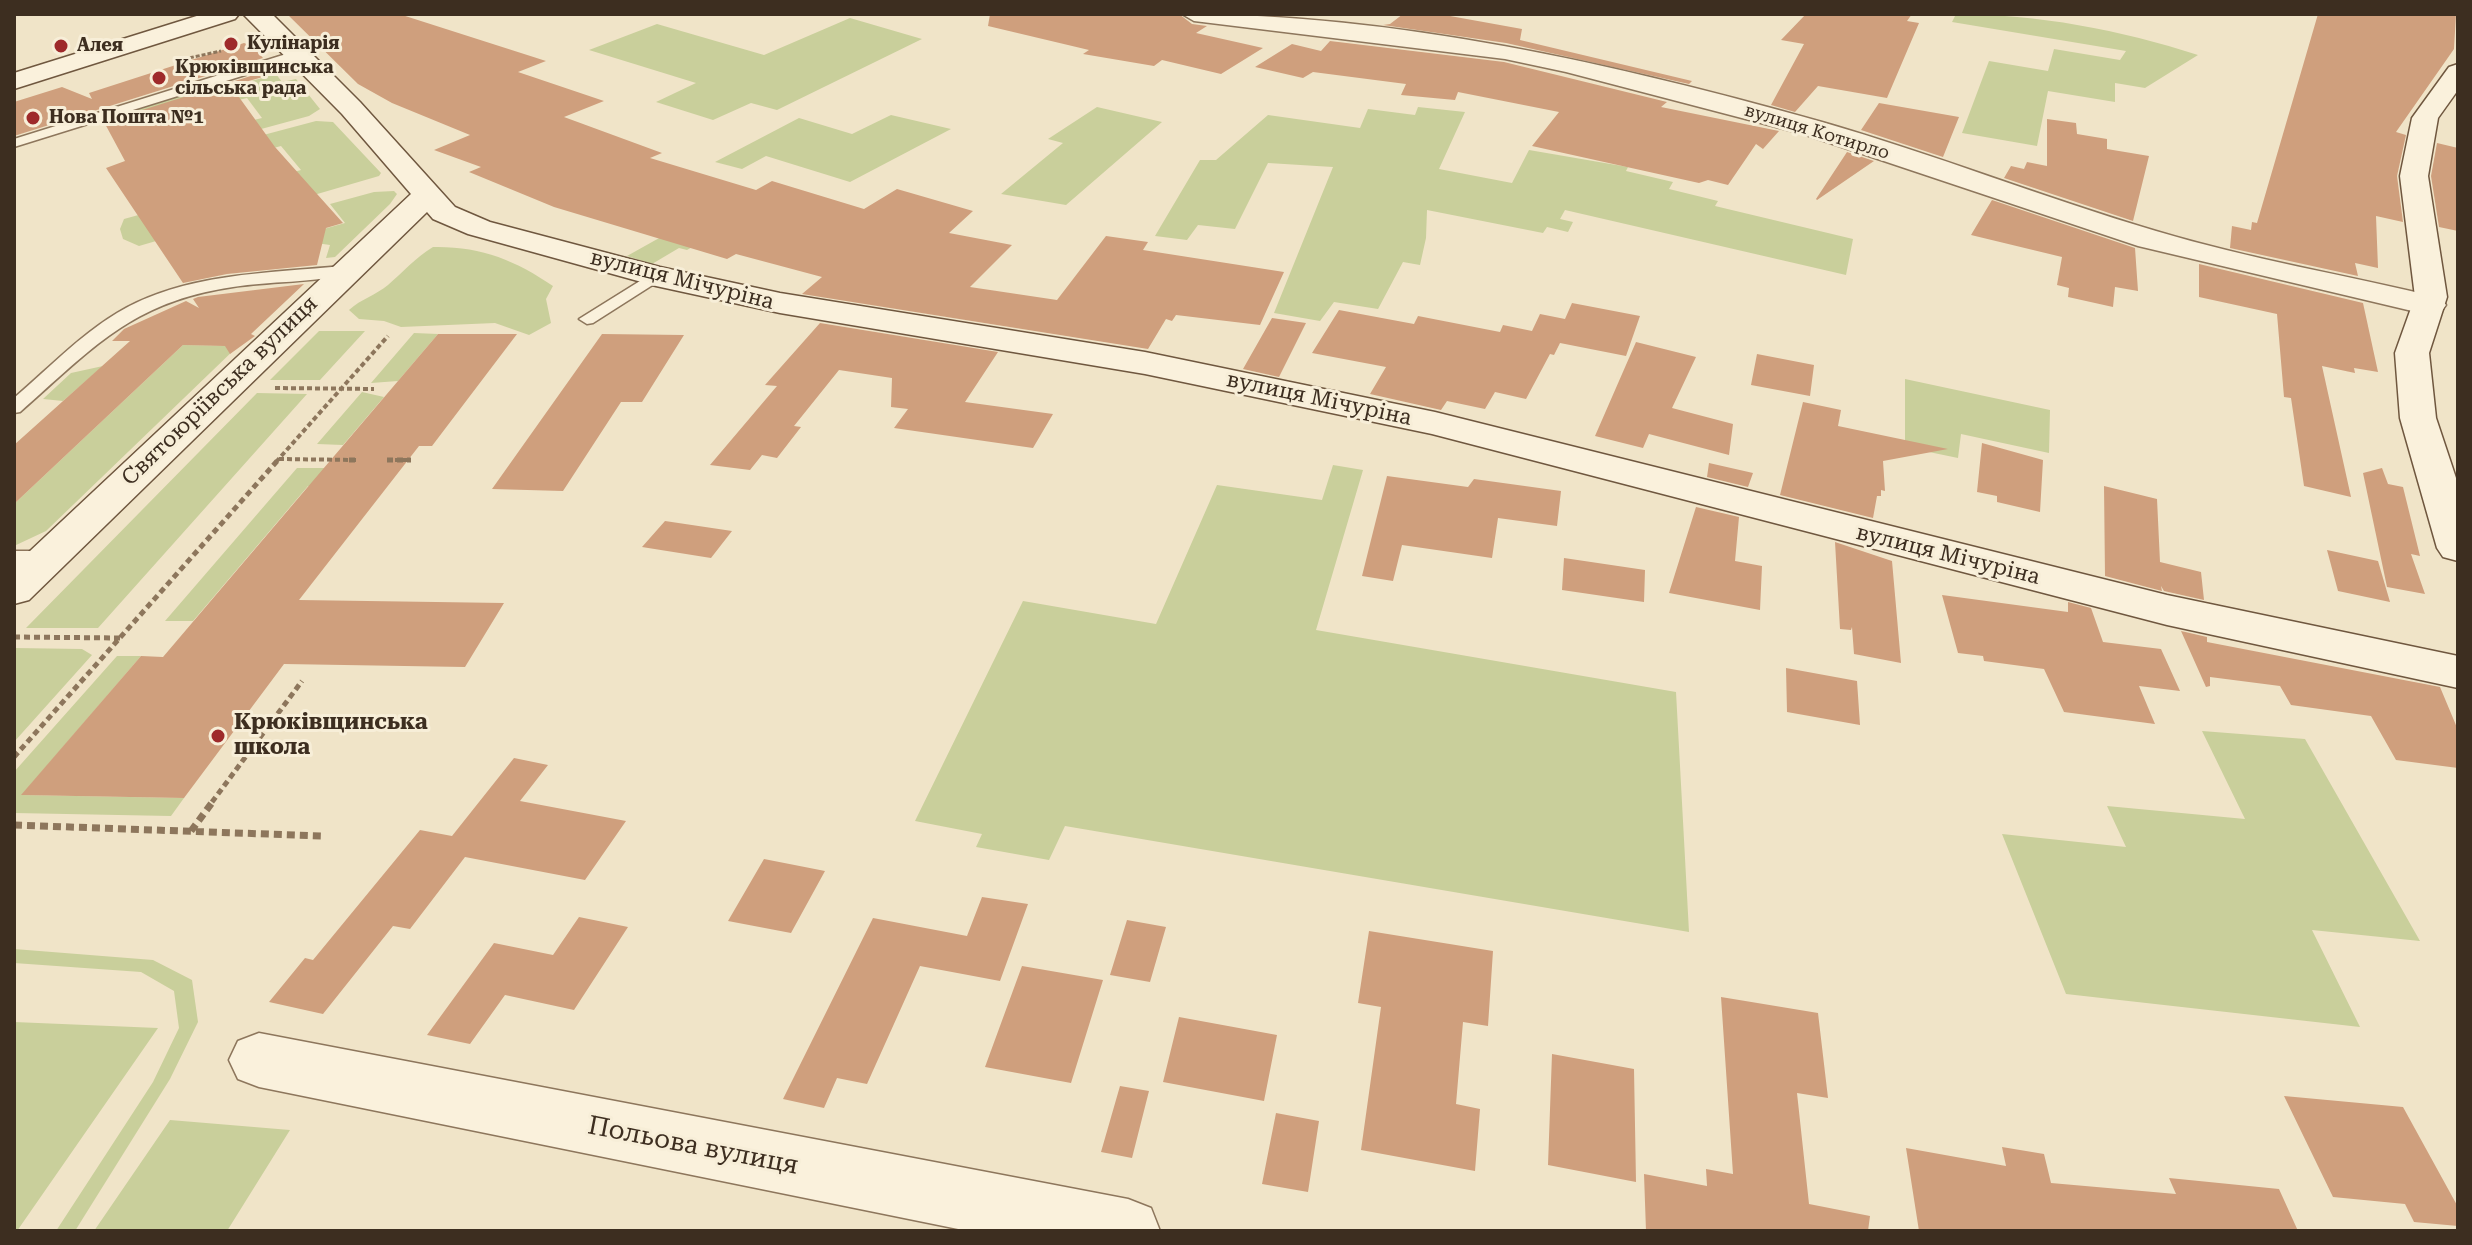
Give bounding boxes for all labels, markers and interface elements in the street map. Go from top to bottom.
place label: Кулінарія [247,33,340,55]
place label: Алея [77,35,123,57]
marker: Кулінарія [222,35,240,53]
marker: Алея [52,37,70,55]
place label: Крюківщинська сільська рада [175,57,333,100]
marker: Крюківщинська сільська рада [150,69,168,87]
street label: вулиця Котирло [1742,100,1892,164]
place label: Нова Пошта №1 [49,107,204,129]
marker: Нова Пошта №1 [24,109,42,127]
street label: вулиця Мічуріна [587,244,777,316]
street label: Святоюріївська вулиця [117,291,323,491]
street label: вулиця Мічуріна [1224,367,1414,431]
street label: вулиця Мічуріна [1853,519,2043,591]
place label: Крюківщинська школа [234,710,428,762]
marker: Крюківщинська школа [209,727,227,745]
street label: Польова вулиця [585,1110,801,1182]

